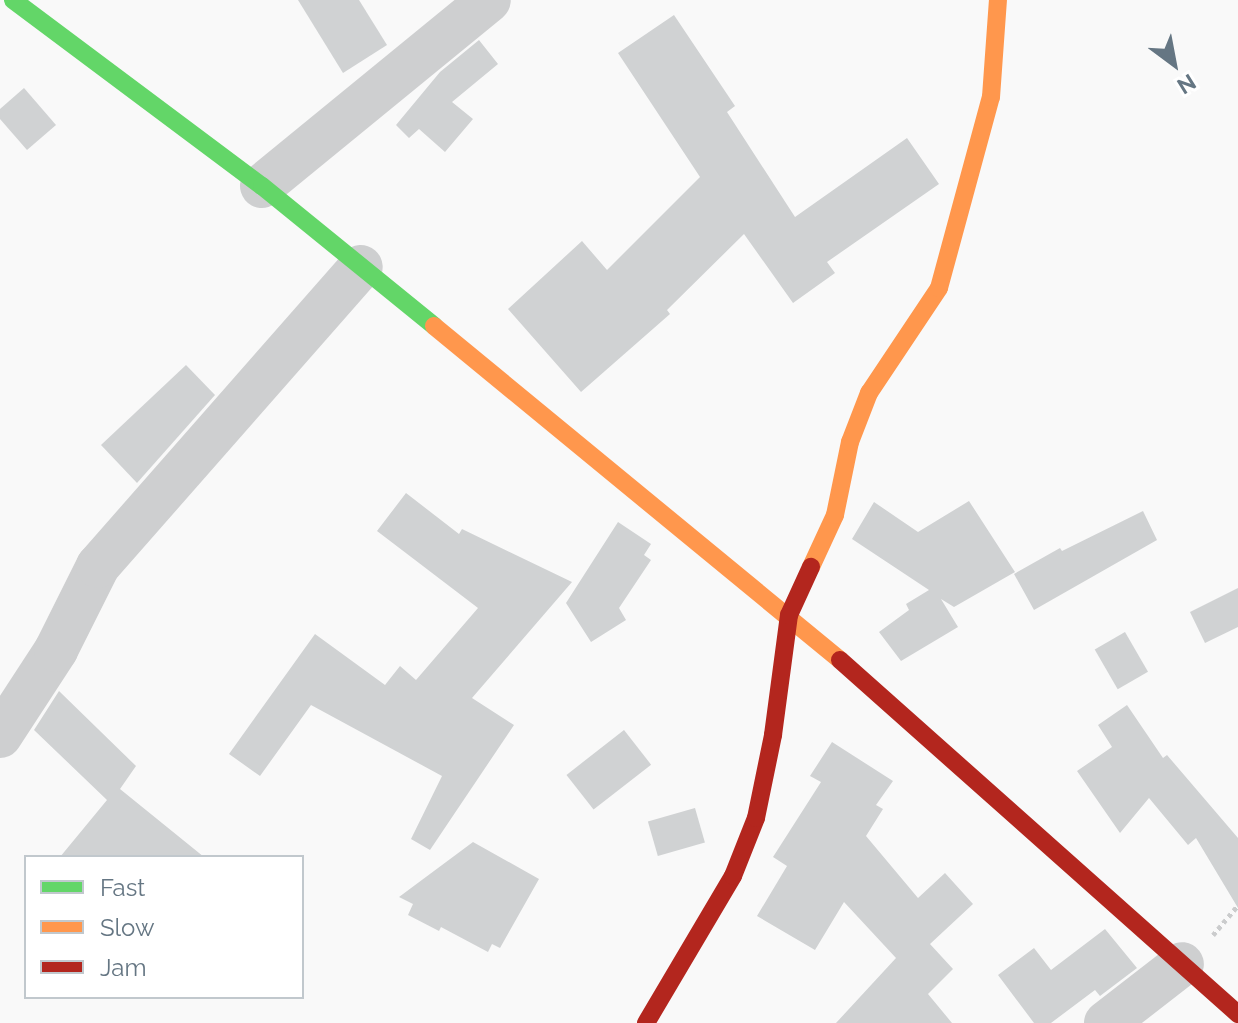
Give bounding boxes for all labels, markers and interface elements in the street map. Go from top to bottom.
north arrow [1134,24,1214,104]
text: N [1173,69,1201,100]
legend [24,855,304,999]
text: Fast [100,873,145,902]
text: Slow [100,913,154,942]
text: Jam [100,953,146,982]

